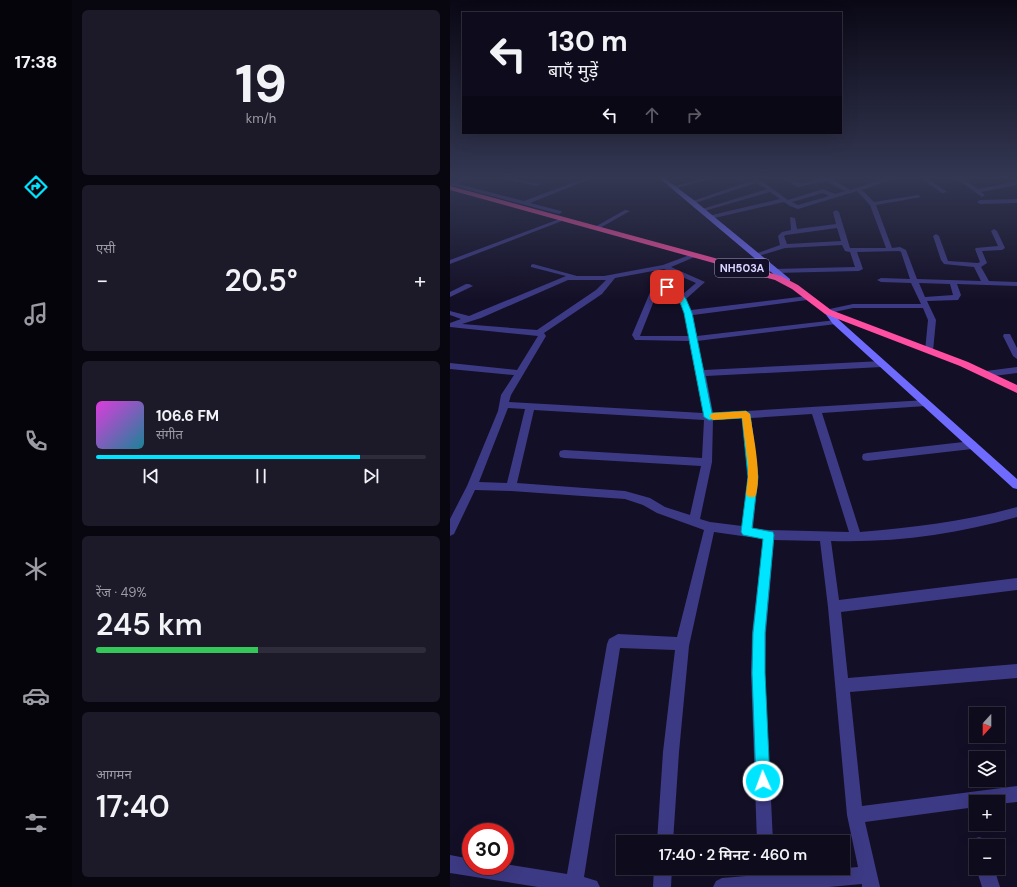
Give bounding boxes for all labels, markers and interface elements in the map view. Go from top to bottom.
text: 130 m [548,23,628,60]
icon: left [482,28,534,80]
text: 17:38 [14,50,58,74]
text: 19 [235,50,287,118]
text: बाएँ मुड़ें [548,59,598,83]
icon: left [599,104,621,126]
icon: ahead [641,104,663,126]
icon: right [683,104,705,126]
text: km/h [246,110,276,127]
icon: directions [22,173,50,201]
text: एसी [96,240,115,257]
road number: NH503A [715,259,769,277]
text: 20.5° [224,261,298,300]
text: − [96,266,108,295]
text: + [414,266,426,295]
pin [650,270,684,304]
icon: arrive [656,276,678,298]
icon: music [22,300,50,328]
text: 106.6 FM [156,406,219,426]
text: संगीत [156,426,183,443]
icon: phone [22,427,50,455]
icon: previous [140,465,162,487]
icon: pause [250,465,272,487]
icon: next [360,465,382,487]
icon: climate [22,555,50,583]
text: रेंज · 49% [96,584,147,601]
text: 245 km [96,605,202,644]
icon: car [22,682,50,710]
north arrow [969,707,1005,743]
map controls [969,707,1005,875]
button: layers [969,751,1005,787]
position arrow [742,760,784,802]
text: आगमन [96,766,132,783]
text: 17:40 [96,787,170,826]
button: + [969,795,1005,831]
icon: filters [22,809,50,837]
speed limit sign: 30 [462,823,514,875]
button: − [969,839,1005,875]
text: 17:40 · 2 मिनट · 460 m [659,845,807,865]

